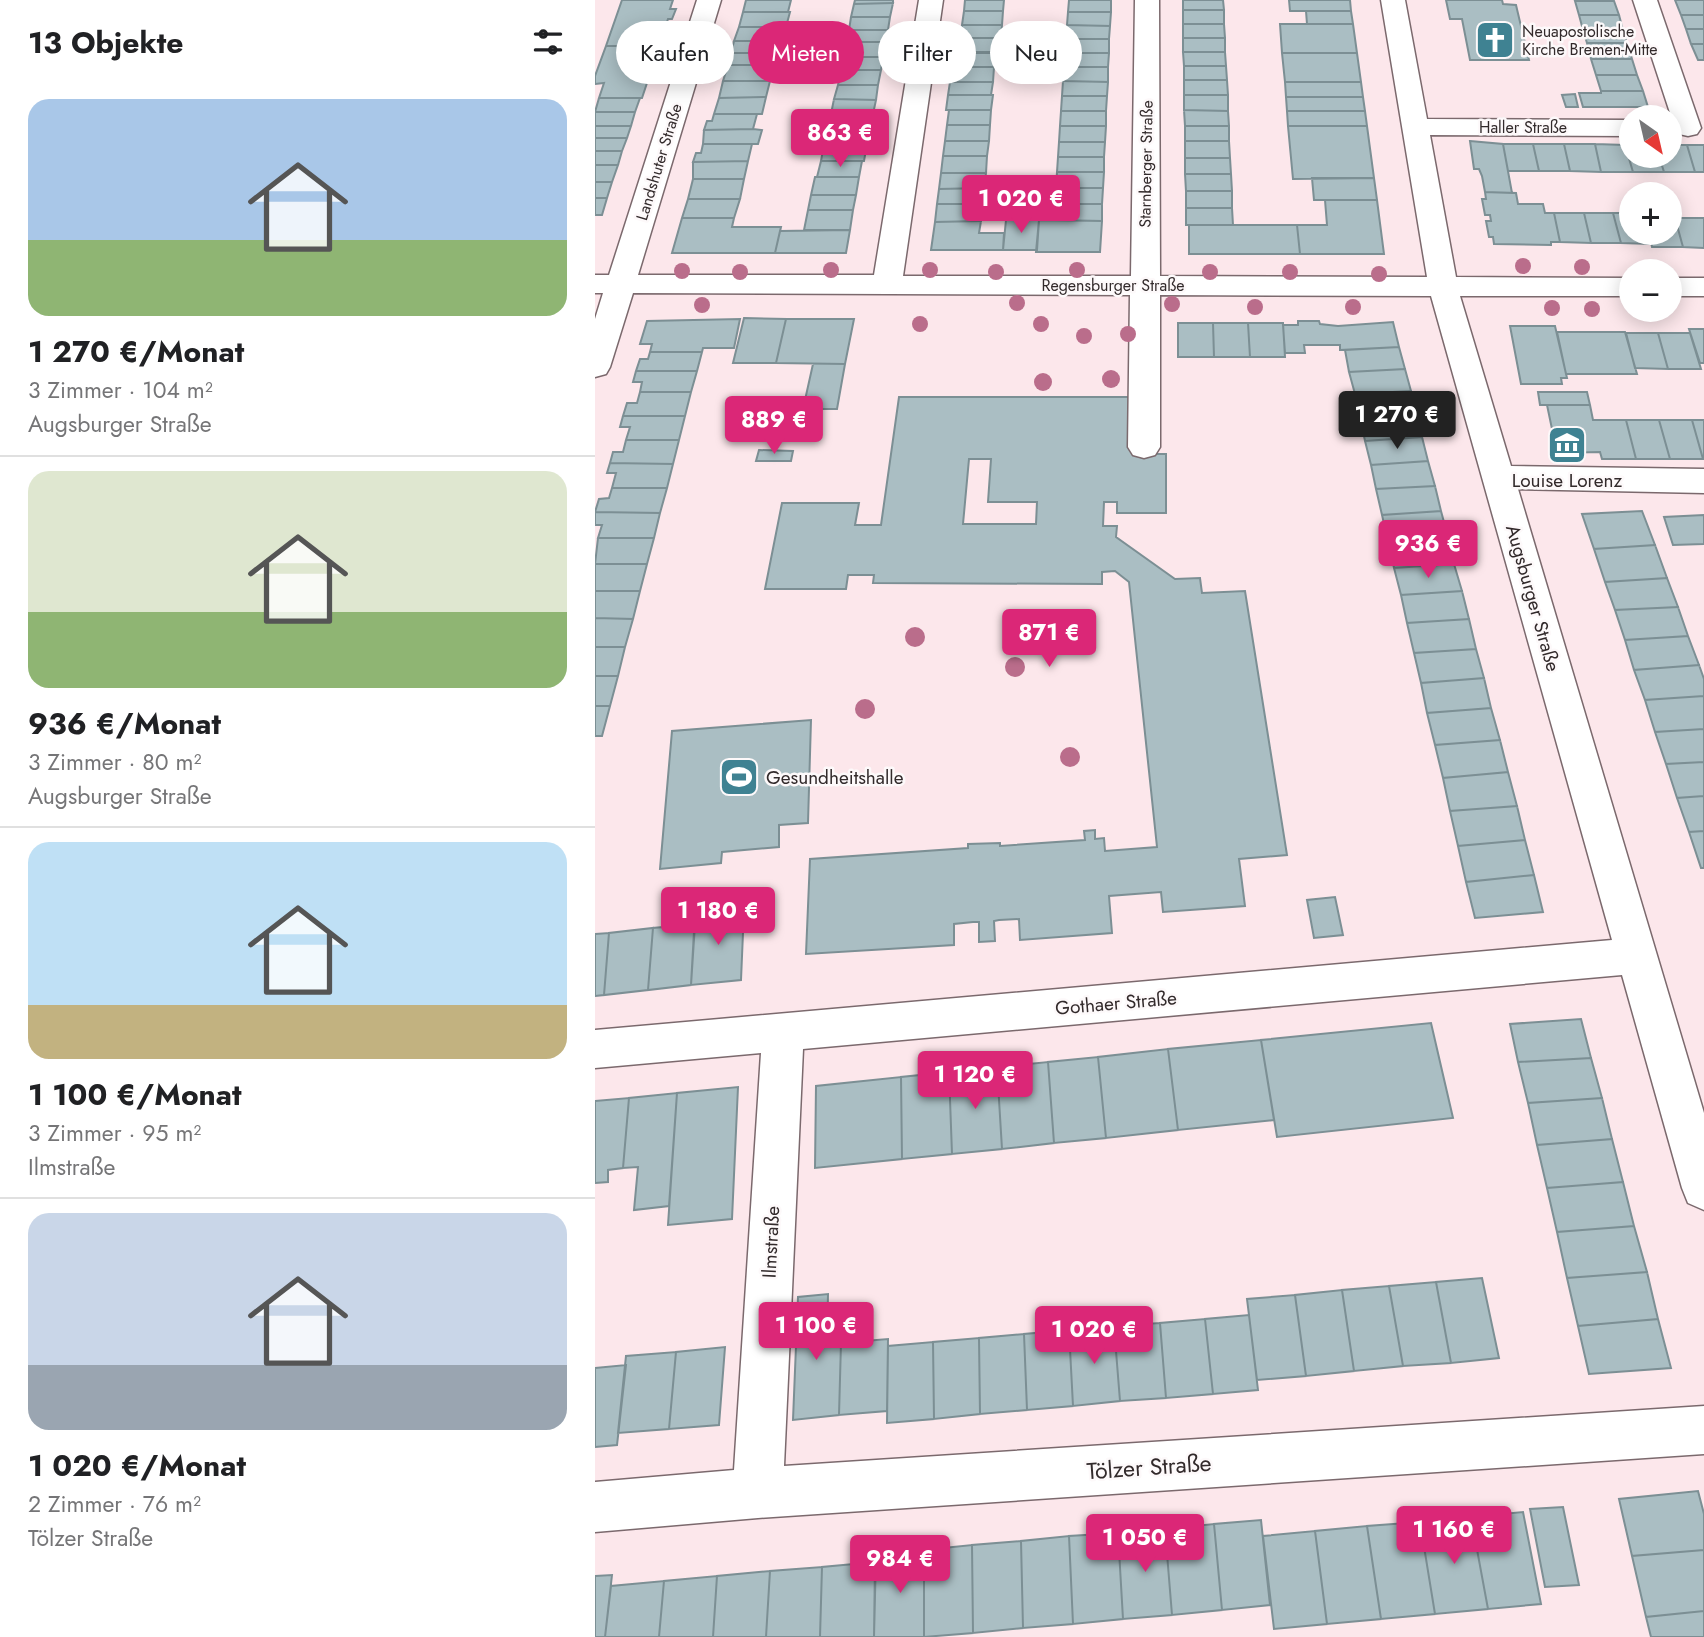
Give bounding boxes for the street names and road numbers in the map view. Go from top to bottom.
street label: Starnberger Straße [1133,100,1159,228]
street label: Landshuter Straße [630,101,688,223]
street label: Haller Straße [1479,116,1567,139]
street label: Regensburger Straße [1042,274,1184,297]
street label: Augsburger Straße [1499,521,1567,675]
street label: Gothaer Straße [1054,984,1178,1022]
street label: Ilmstraße [756,1205,786,1279]
street label: Tölzer Straße [1085,1446,1213,1488]

